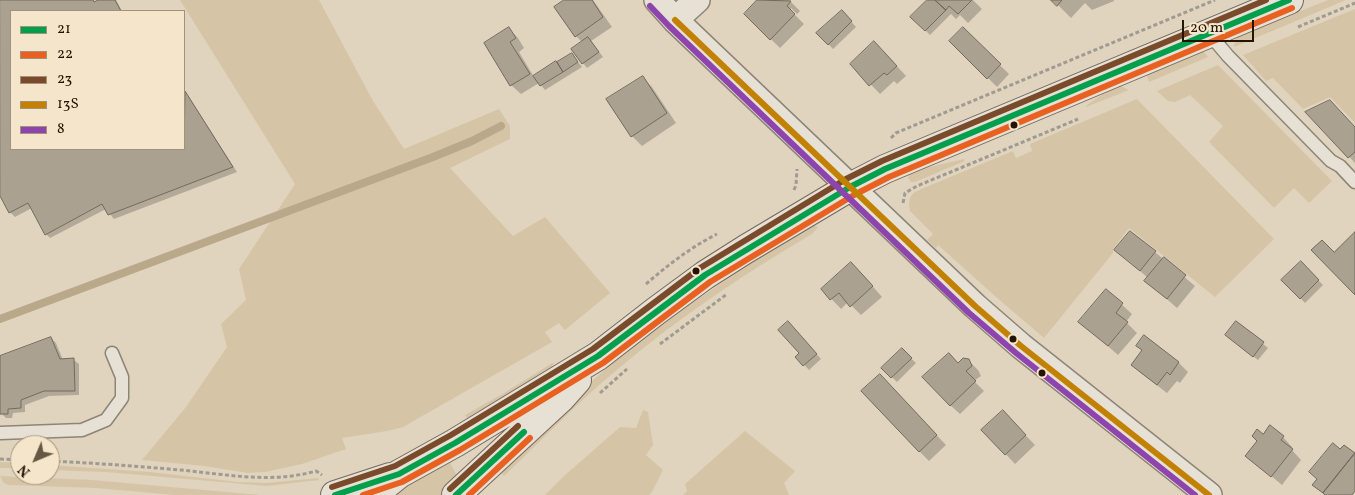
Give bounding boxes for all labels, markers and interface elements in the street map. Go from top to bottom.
legend [10,10,185,150]
scale bar [1185,10,1258,42]
text: 20 m [1190,18,1223,39]
text: 21 [57,19,71,40]
text: 22 [57,44,73,65]
text: 23 [57,69,72,90]
text: 13S [57,94,79,115]
text: 8 [57,119,65,140]
unlabelled marker [1009,120,1019,130]
unlabelled marker [691,266,701,276]
unlabelled marker [1008,334,1018,344]
unlabelled marker [1037,368,1047,378]
north arrow [10,435,60,485]
text: N [14,460,35,481]

